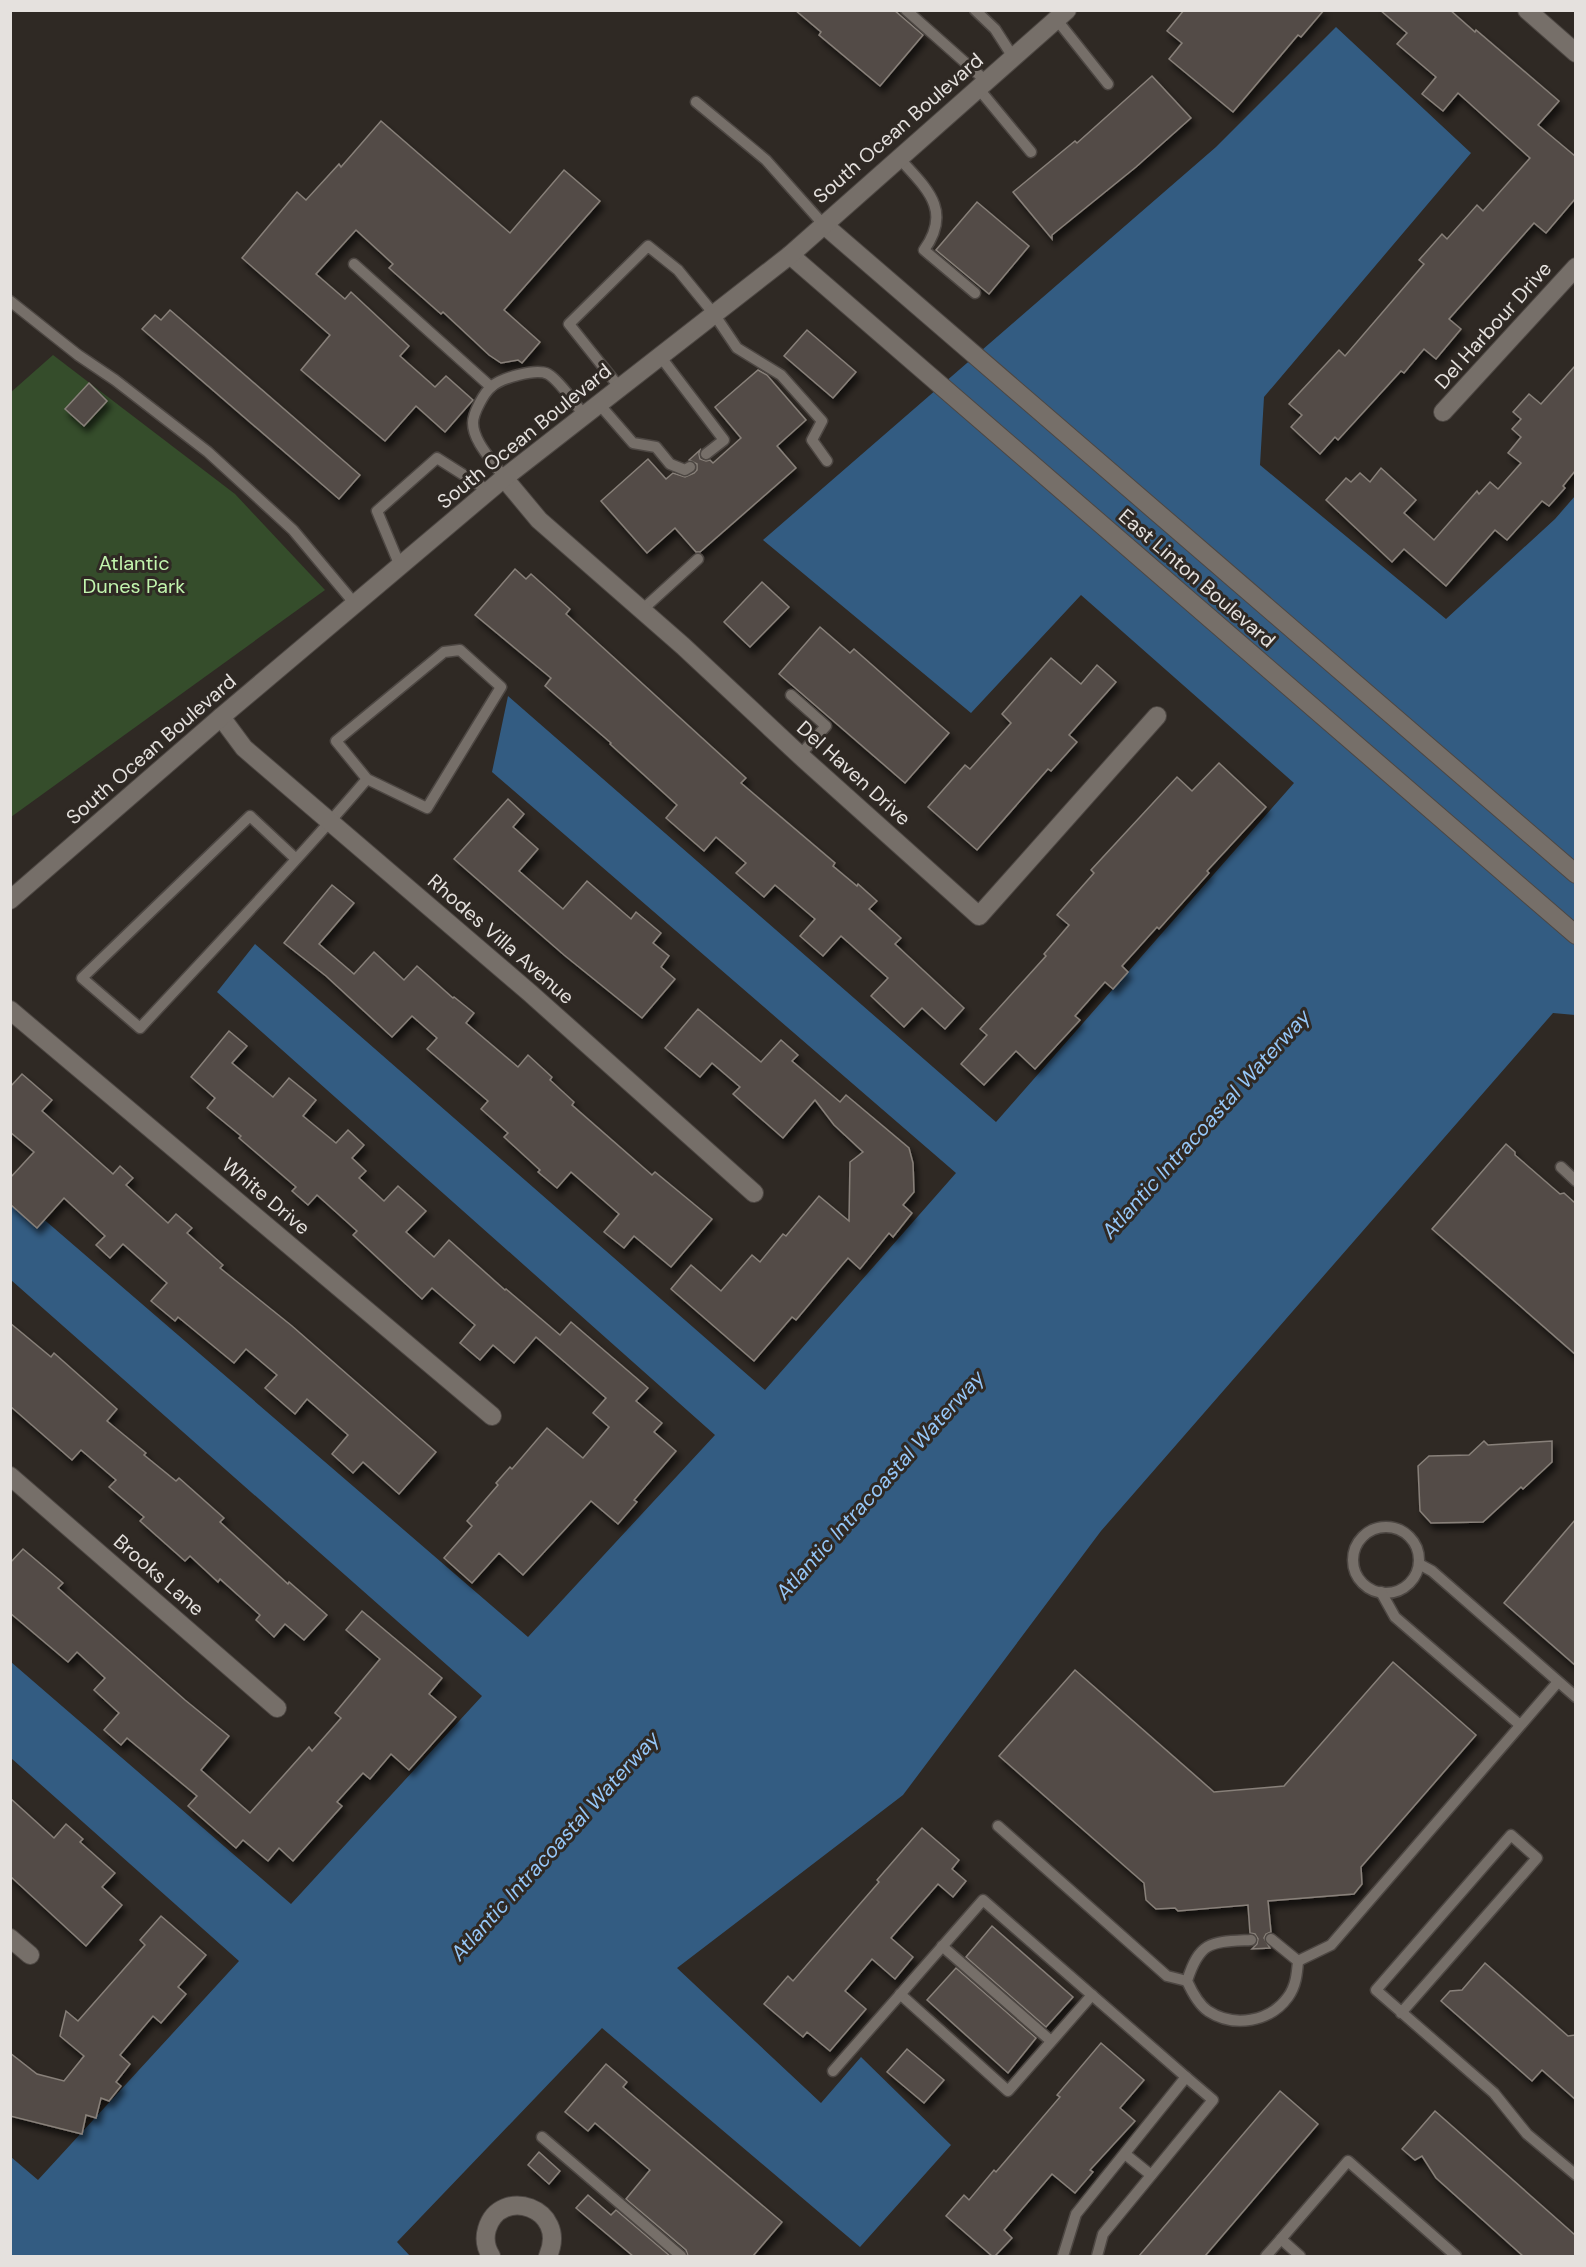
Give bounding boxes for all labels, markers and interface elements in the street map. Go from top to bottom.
street label: South Ocean Boulevard [808,47,988,209]
street label: Del Harbour Drive [1429,256,1557,394]
street label: South Ocean Boulevard [432,358,616,514]
street label: East Linton Boulevard [1113,503,1281,653]
park label: Atlantic Dunes Park [83,550,185,599]
street label: South Ocean Boulevard [61,668,241,830]
street label: Del Haven Drive [792,715,916,831]
street label: Rhodes Villa Avenue [422,868,580,1010]
water label: Atlantic Intracoastal Waterway [1095,1002,1318,1245]
street label: White Drive [217,1152,315,1240]
water label: Atlantic Intracoastal Waterway [769,1363,992,1606]
street label: Brooks Lane [108,1528,210,1622]
water label: Atlantic Intracoastal Waterway [444,1724,667,1967]

